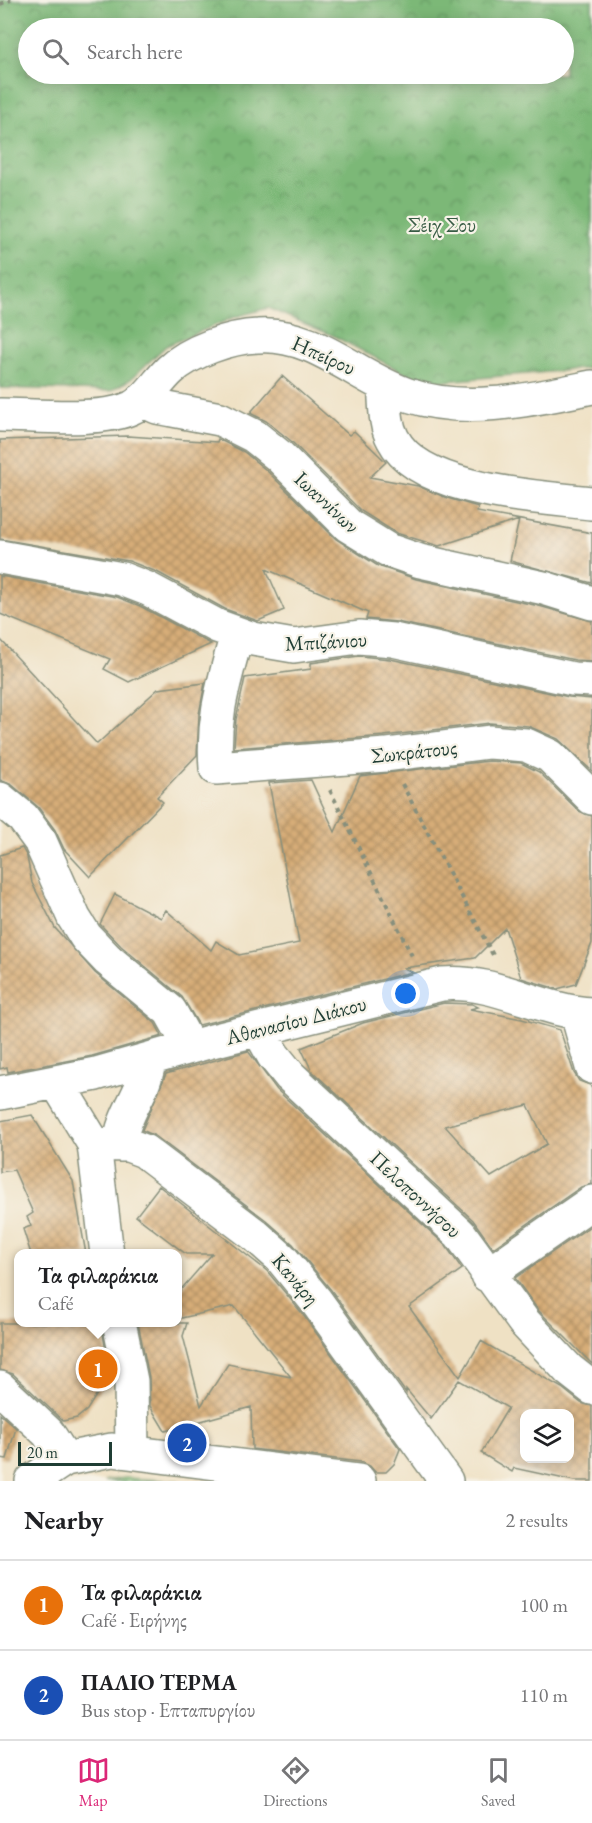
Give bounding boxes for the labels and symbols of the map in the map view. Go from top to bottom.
park label: Σέιχ Σου [408,211,476,238]
street label: Ηπείρου [288,329,360,381]
street label: Ιωαννίνων [289,465,365,539]
street label: Μπιζάνιου [284,625,368,657]
street label: Σωκράτους [370,733,458,769]
your location [391,979,420,1008]
street label: Αθανασίου Διάκου [222,990,369,1051]
street label: Πελοποννήσου [364,1144,468,1244]
street label: Κανάρη [266,1247,326,1311]
pin: 1 [78,1346,118,1392]
pin: 2 [168,1420,207,1466]
scale bar [18,1439,112,1466]

